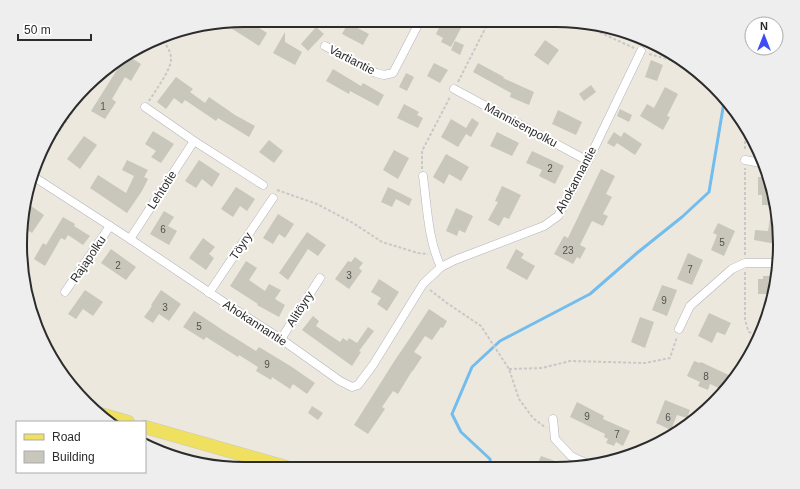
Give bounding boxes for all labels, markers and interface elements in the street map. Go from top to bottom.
scale bar [18,16,91,42]
north arrow [744,16,784,56]
text: N [760,20,768,32]
text: 50 m [24,23,51,37]
street label: Vartiantie [327,42,378,78]
street label: Mannisenpolku [482,100,560,150]
house number: 1 [100,101,106,112]
street label: Ahokannantie [553,144,600,216]
house number: 2 [547,163,553,174]
street label: Lehtotie [145,168,180,212]
house number: 6 [160,224,166,235]
street label: Töyry [227,230,255,262]
street label: Rajapolku [67,233,109,285]
house number: 5 [719,237,725,248]
house number: 23 [562,245,574,256]
house number: 2 [115,260,121,271]
house number: 7 [687,264,693,275]
house number: 3 [346,270,352,281]
street label: Alitöyry [283,289,317,329]
house number: 9 [661,295,667,306]
street label: Ahokannantie [220,297,290,349]
house number: 3 [162,302,168,313]
house number: 5 [196,321,202,332]
house number: 9 [264,359,270,370]
house number: 8 [703,371,709,382]
house number: 9 [584,411,590,422]
house number: 6 [665,412,671,423]
legend [16,421,146,473]
house number: 7 [614,429,620,440]
text: Road [52,430,81,444]
text: Building [52,450,95,464]

